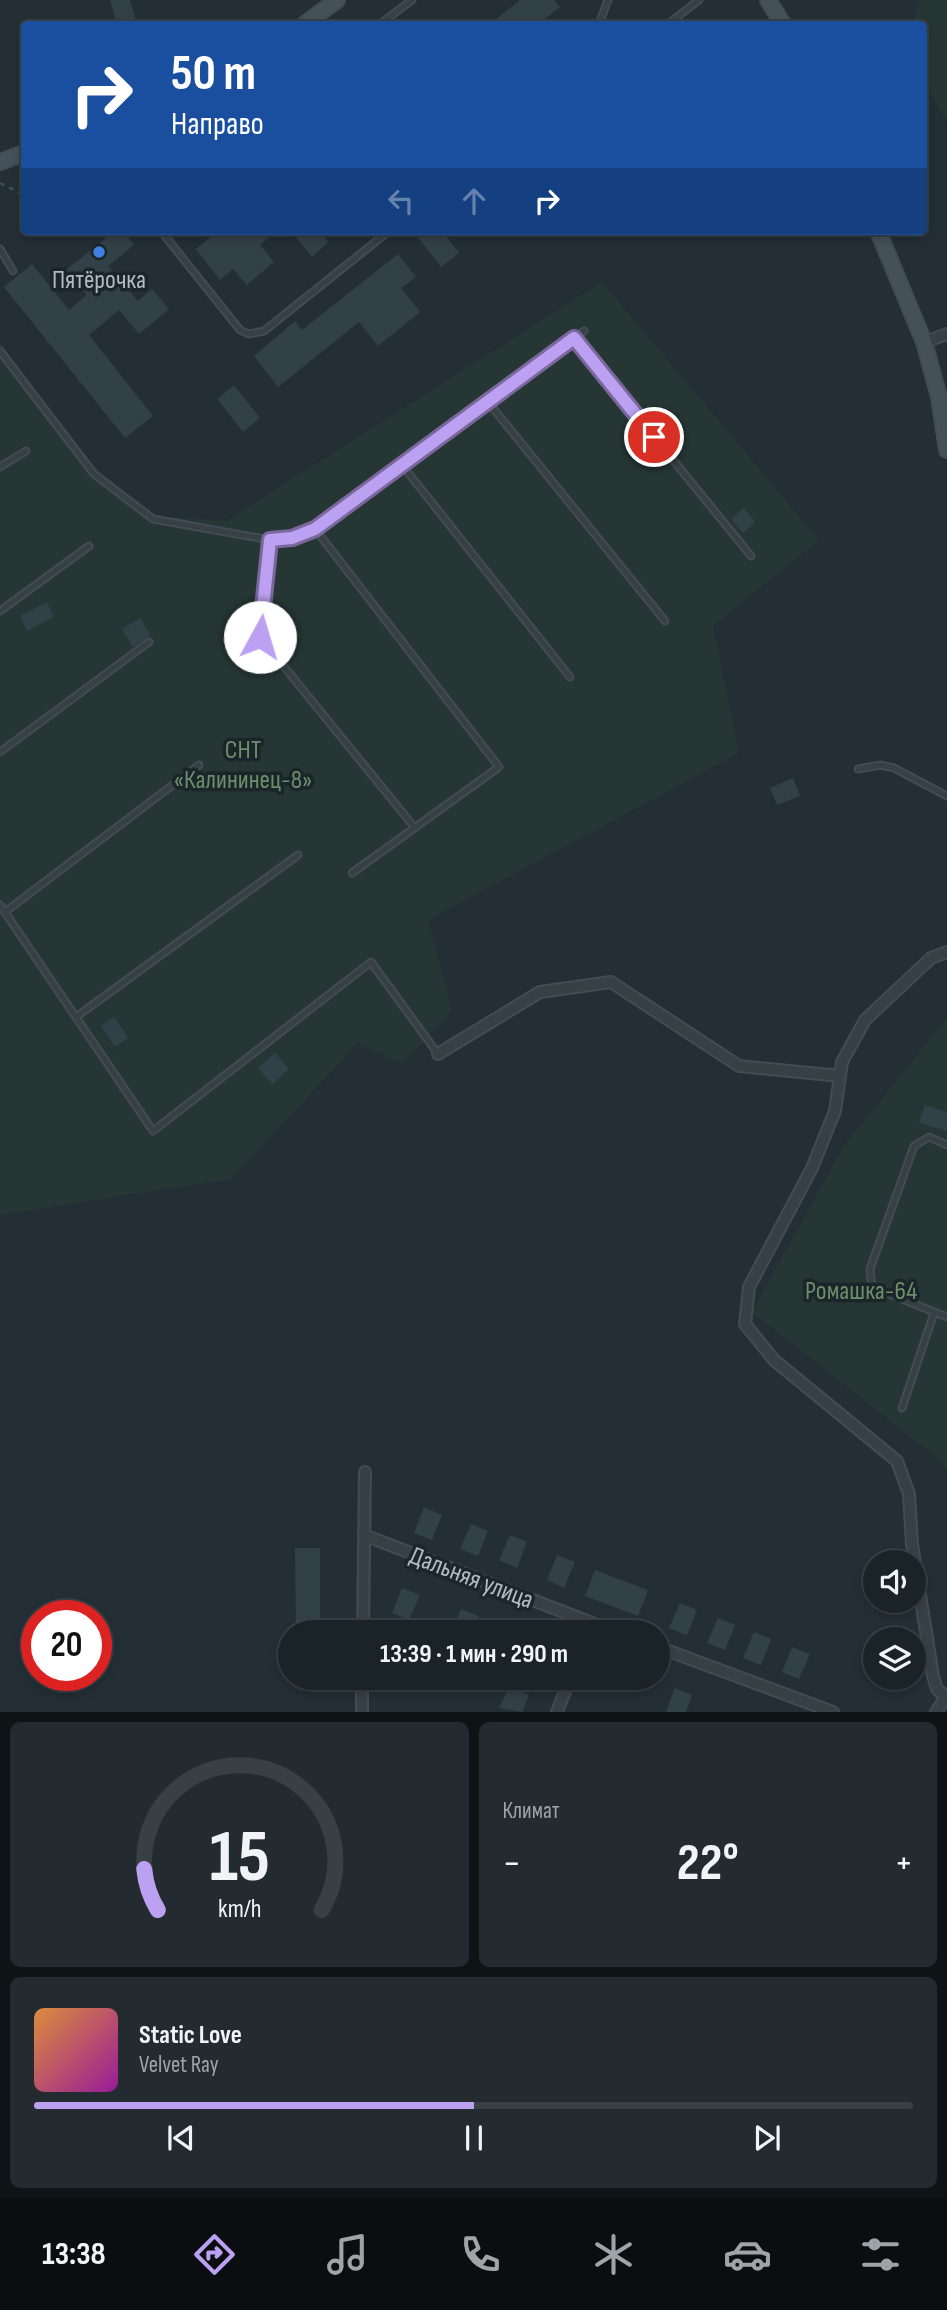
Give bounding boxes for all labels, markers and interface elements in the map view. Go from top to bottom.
text: 50 m [171,45,256,104]
icon: right [56,49,147,140]
text: Направо [171,105,264,144]
icon: left [382,182,420,220]
icon: ahead [455,182,493,220]
icon: right [528,182,566,220]
marker: Пятёрочка [91,244,107,260]
place label: Пятёрочка [52,265,146,296]
pin [624,407,684,467]
icon: arrive [635,418,673,456]
position arrow [223,600,297,674]
park label: СНТ «Калининец-8» [174,735,312,796]
park label: Ромашка-64 [805,1276,917,1307]
street label: Дальняя улица [405,1541,538,1616]
map controls [863,1550,926,1690]
button: sound [863,1550,926,1613]
speed limit sign: 20 [21,1600,112,1691]
button: layers [863,1627,926,1690]
text: 13:39 · 1 мин · 290 m [380,1639,568,1670]
text: Климат [503,1797,560,1825]
text: 15 [209,1815,270,1903]
text: 22° [677,1832,739,1895]
text: − [503,1841,521,1886]
text: + [894,1841,913,1886]
text: km/h [218,1894,261,1925]
text: Static Love [139,2020,242,2051]
text: Velvet Ray [139,2051,219,2079]
icon: previous [162,2119,200,2157]
icon: pause [455,2119,493,2157]
icon: next [748,2119,786,2157]
icon: directions [190,2230,239,2279]
icon: music [323,2230,372,2279]
icon: phone [456,2230,505,2279]
icon: climate [589,2230,638,2279]
icon: car [723,2230,772,2279]
icon: filters [856,2230,905,2279]
text: 13:38 [42,2235,106,2274]

